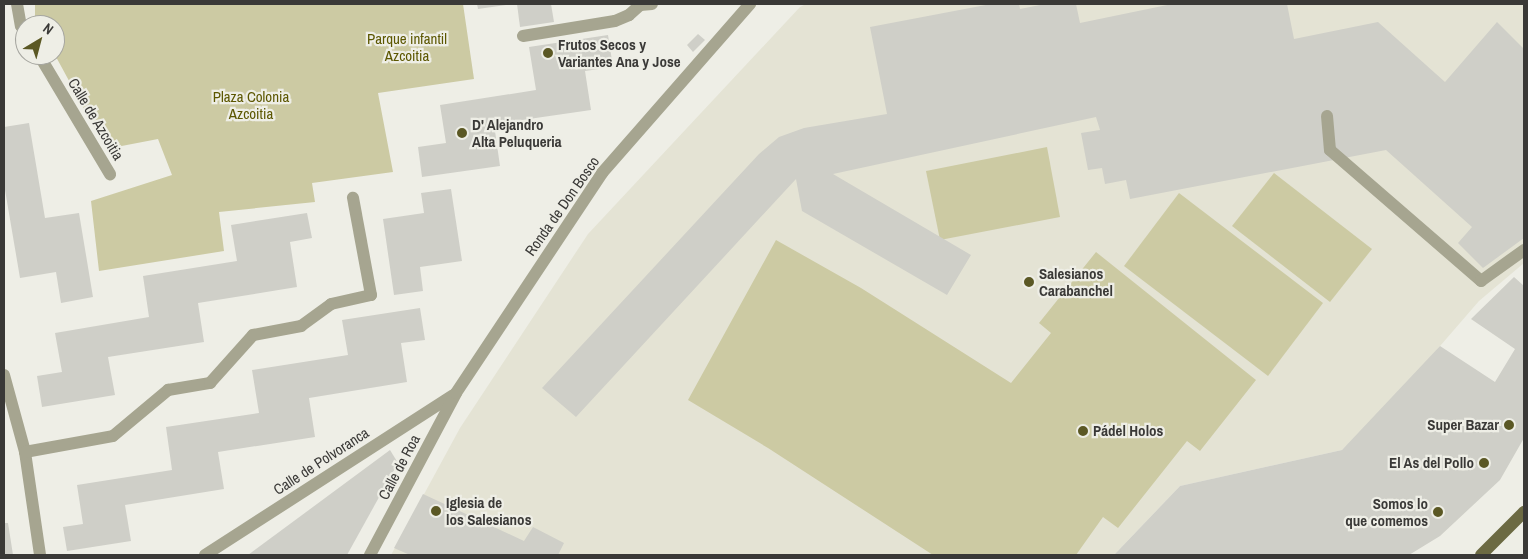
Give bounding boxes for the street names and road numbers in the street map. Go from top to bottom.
street label: Calle de Azcoitia [64,75,128,163]
street label: Ronda de Don Bosco [521,153,603,259]
street label: Calle de Polvoranca [270,423,372,499]
street label: Calle de Roa [374,431,424,503]

